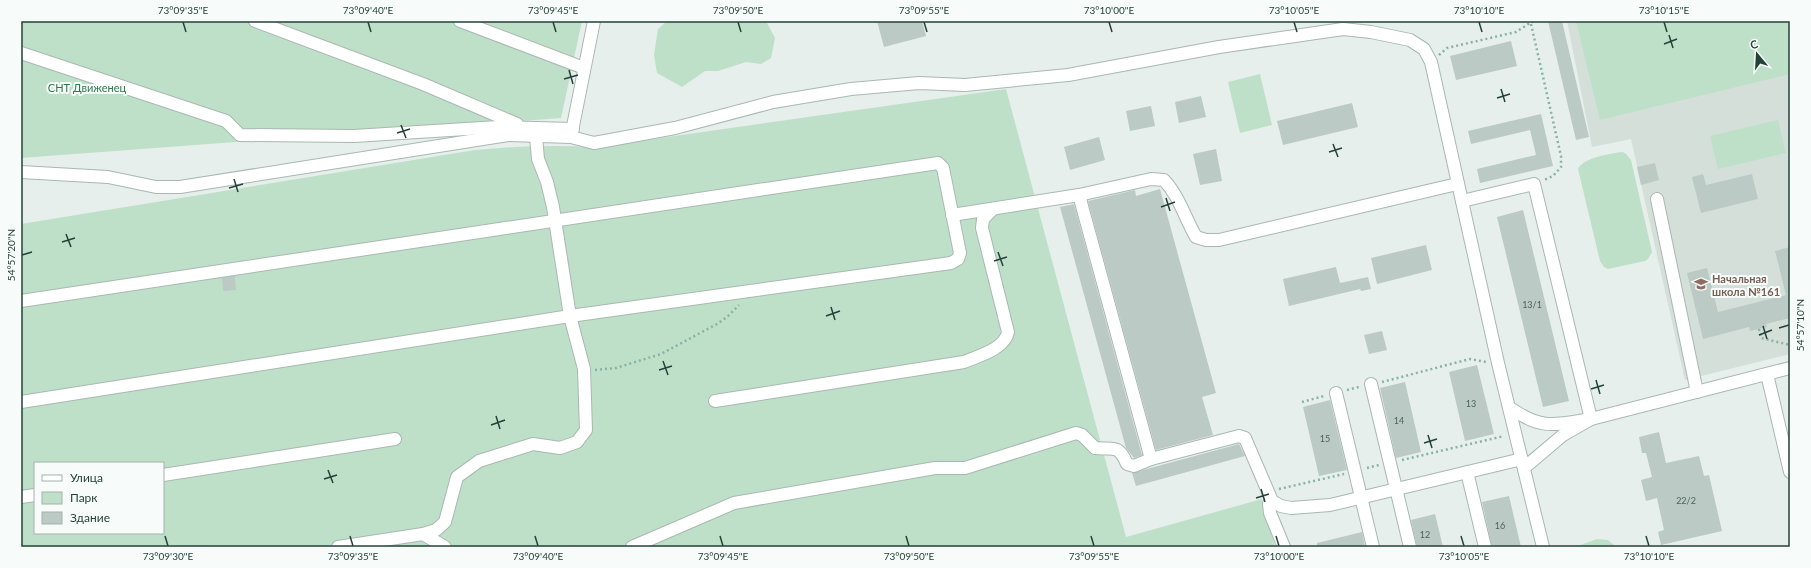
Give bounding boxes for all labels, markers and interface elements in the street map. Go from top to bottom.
text: 73°09'35"E [158,4,208,16]
text: 73°09'40"E [343,4,393,16]
text: 73°09'45"E [528,4,578,16]
text: 73°09'50"E [713,4,763,16]
text: 73°09'55"E [899,4,949,16]
text: 73°10'00"E [1084,4,1134,16]
text: 73°10'05"E [1269,4,1319,16]
text: 73°10'10"E [1454,4,1504,16]
text: 73°10'15"E [1639,4,1689,16]
north arrow [1737,34,1777,74]
text: С [1748,36,1760,51]
park label: СНТ Движенец [48,81,126,94]
text: 54°57'20"N [5,229,17,281]
place label: Начальная школа №161 [1712,272,1780,298]
school or university icon: Начальная школа №161 [1693,276,1709,292]
house number: 13/1 [1522,299,1542,310]
text: 54°57'10"N [1794,299,1806,351]
house number: 13 [1466,398,1476,409]
house number: 14 [1394,415,1404,426]
house number: 15 [1320,433,1330,444]
legend [34,462,164,534]
text: Улица [70,470,103,485]
text: Парк [70,490,98,505]
house number: 22/2 [1676,495,1696,506]
text: Здание [70,510,110,525]
house number: 16 [1495,520,1505,531]
house number: 12 [1420,529,1430,540]
text: 73°09'30"E [143,550,193,562]
text: 73°09'35"E [328,550,378,562]
text: 73°09'40"E [513,550,563,562]
text: 73°09'45"E [698,550,748,562]
text: 73°09'50"E [884,550,934,562]
text: 73°09'55"E [1069,550,1119,562]
text: 73°10'00"E [1254,550,1304,562]
text: 73°10'05"E [1439,550,1489,562]
text: 73°10'10"E [1624,550,1674,562]

